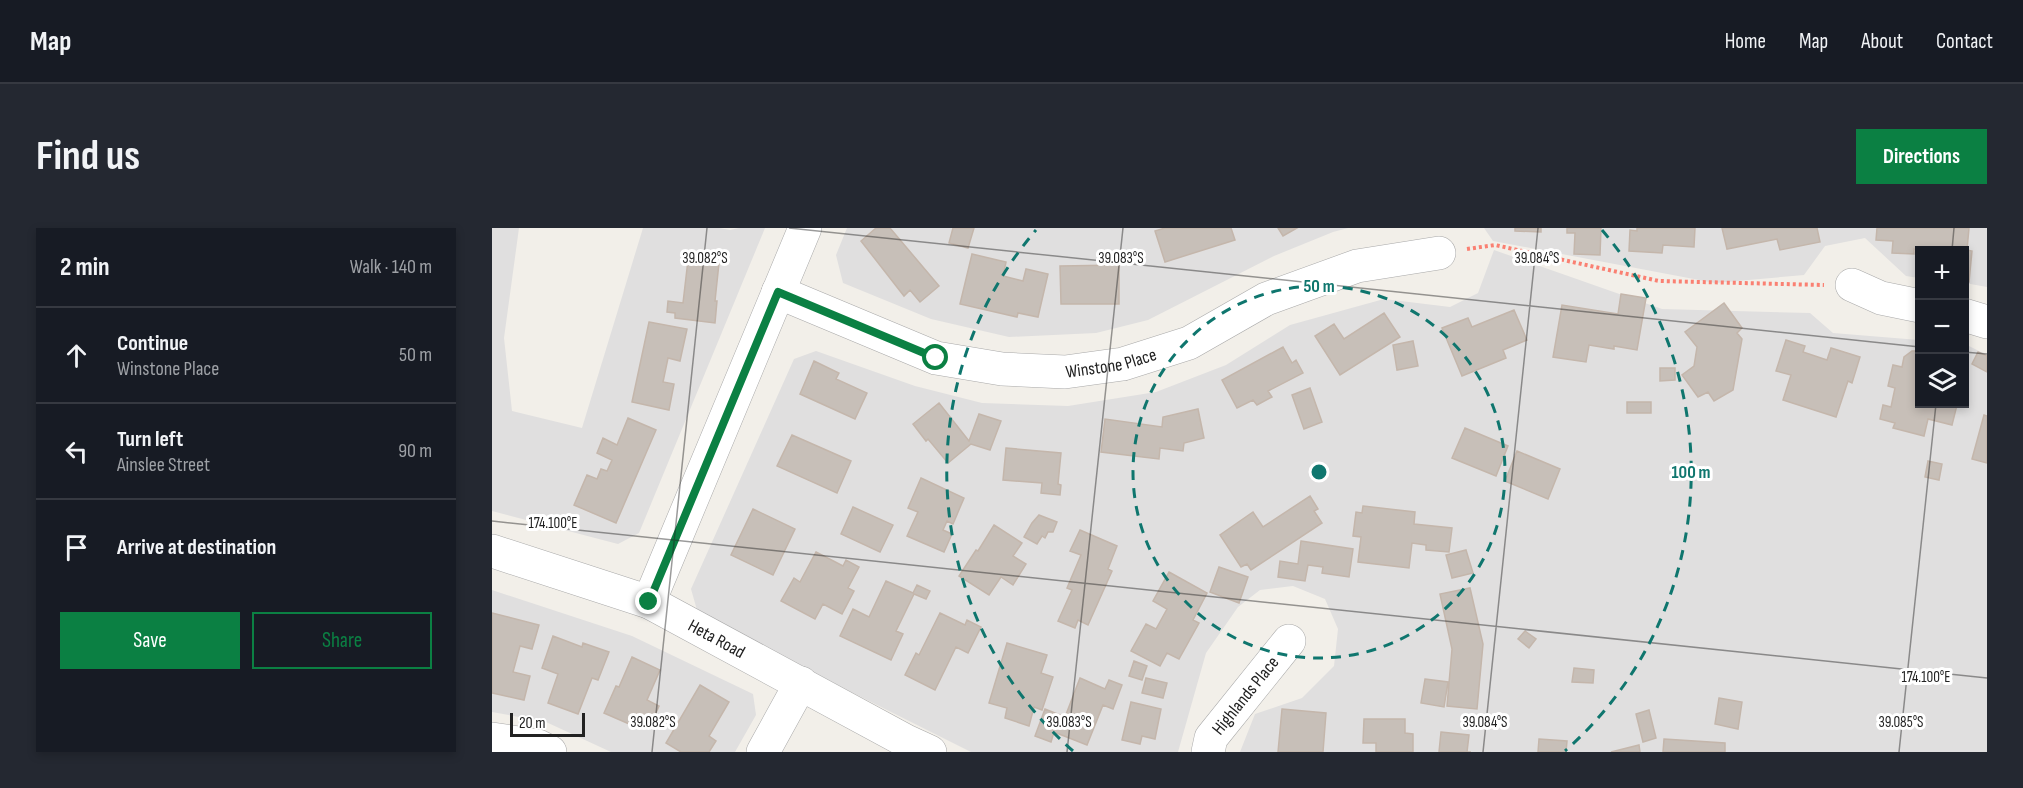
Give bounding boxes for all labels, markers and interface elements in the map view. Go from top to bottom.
text: Map [30,25,71,58]
text: Home [1725,29,1766,54]
text: Map [1799,29,1828,54]
text: About [1861,29,1903,54]
text: Contact [1936,29,1993,54]
button: Directions [1856,129,1987,184]
text: Find us [36,131,140,182]
map controls [1915,246,1969,408]
button: + [1915,246,1969,300]
text: 39.082°S [682,249,728,268]
text: 39.083°S [1098,249,1144,268]
text: 39.084°S [1514,249,1560,268]
text: 2 min [60,252,110,283]
text: Walk · 140 m [350,255,432,279]
text: 50 m [1303,276,1335,297]
button: − [1915,300,1969,354]
text: Continue [117,330,188,357]
icon: ahead [60,339,93,372]
text: 50 m [399,343,432,367]
route start [922,344,948,370]
street label: Winstone Place [1064,344,1159,383]
button: layers [1915,354,1969,408]
text: Winstone Place [117,357,219,381]
text: Turn left [117,426,183,453]
icon: left [60,435,93,468]
text: 90 m [398,439,432,463]
text: Ainslee Street [117,453,210,477]
centre of rings [1309,462,1329,482]
text: 100 m [1672,462,1711,483]
text: 174.100°E [529,514,577,533]
icon: arrive [60,531,93,564]
text: Arrive at destination [117,534,276,561]
route end [635,588,661,614]
button: Save [60,612,240,669]
button: Share [252,612,432,669]
street label: Heta Road [684,615,749,663]
street label: Highlands Place [1208,652,1283,739]
text: 174.100°E [1902,668,1950,687]
scale bar [510,710,585,738]
text: 39.082°S [630,713,676,732]
text: 39.083°S [1046,713,1092,732]
text: 39.084°S [1462,713,1508,732]
text: 39.085°S [1878,713,1924,732]
text: 20 m [519,714,546,733]

